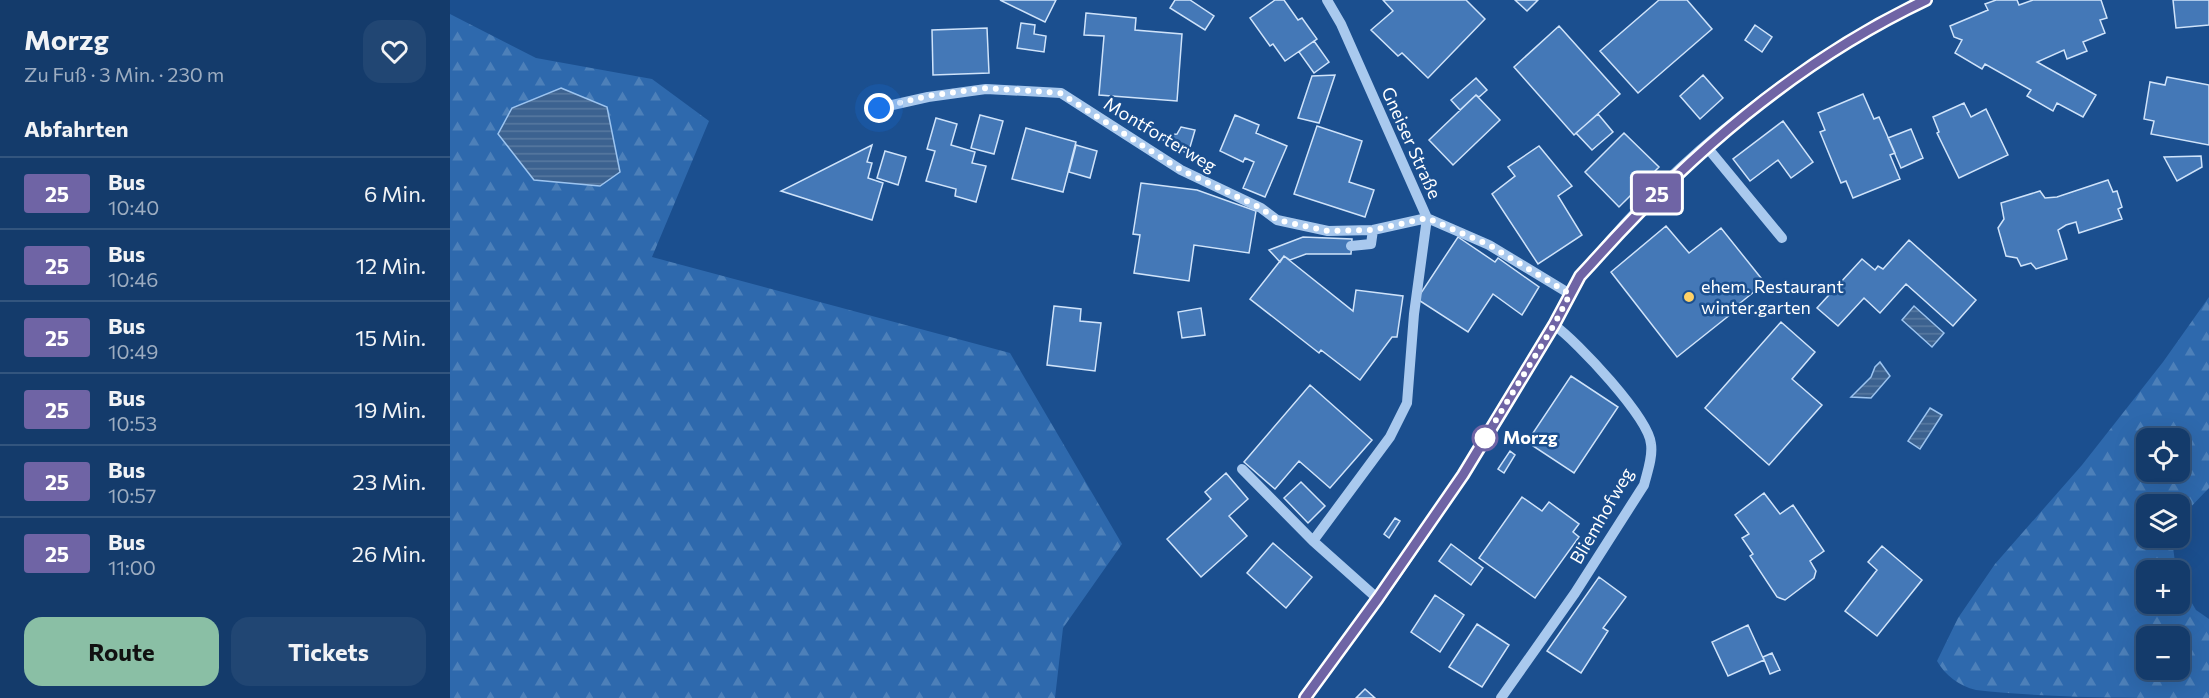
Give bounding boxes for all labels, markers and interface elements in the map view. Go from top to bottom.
button: heart [363,20,426,83]
text: Morzg [24,22,109,56]
text: Zu Fuß · 3 Min. · 230 m [24,62,224,86]
street label: Gneiser Straße [1377,83,1446,202]
street label: Montforterweg [1100,92,1221,177]
your location [864,93,894,123]
text: Abfahrten [24,115,128,142]
text: Bus [108,168,145,195]
line badge: 25 [1630,174,1684,212]
text: 6 Min. [364,180,426,207]
text: 25 [45,181,69,206]
text: 25 [1645,181,1669,206]
text: 10:40 [108,195,159,219]
text: Bus [108,240,145,267]
text: 12 Min. [356,252,426,279]
text: 25 [45,253,69,278]
text: 10:46 [108,267,158,291]
place label: ehem. Restaurant winter.garten [1701,275,1844,318]
marker: ehem. Restaurant winter.garten [1682,290,1696,304]
text: Bus [108,312,145,339]
text: 15 Min. [355,324,426,351]
text: 25 [45,325,69,350]
text: 10:49 [108,339,158,363]
text: Bus [108,384,145,411]
text: 19 Min. [355,396,426,423]
text: 25 [45,397,69,422]
text: 10:53 [108,411,157,435]
marker: Morzg [1472,425,1498,451]
place label: Morzg [1503,426,1558,448]
map controls [2136,428,2190,680]
button: locate [2136,428,2190,482]
text: Bus [108,456,145,483]
street label: Bliemhofweg [1565,463,1638,568]
text: 23 Min. [353,468,426,495]
text: 25 [45,469,69,494]
text: 10:57 [108,483,156,507]
button: layers [2136,494,2190,548]
text: Bus [108,528,145,555]
text: 26 Min. [352,540,426,567]
text: 25 [45,541,69,566]
text: 11:00 [108,555,156,579]
button: + [2136,560,2190,614]
button: Route [24,617,219,686]
button: Tickets [231,617,426,686]
button: − [2136,626,2190,680]

